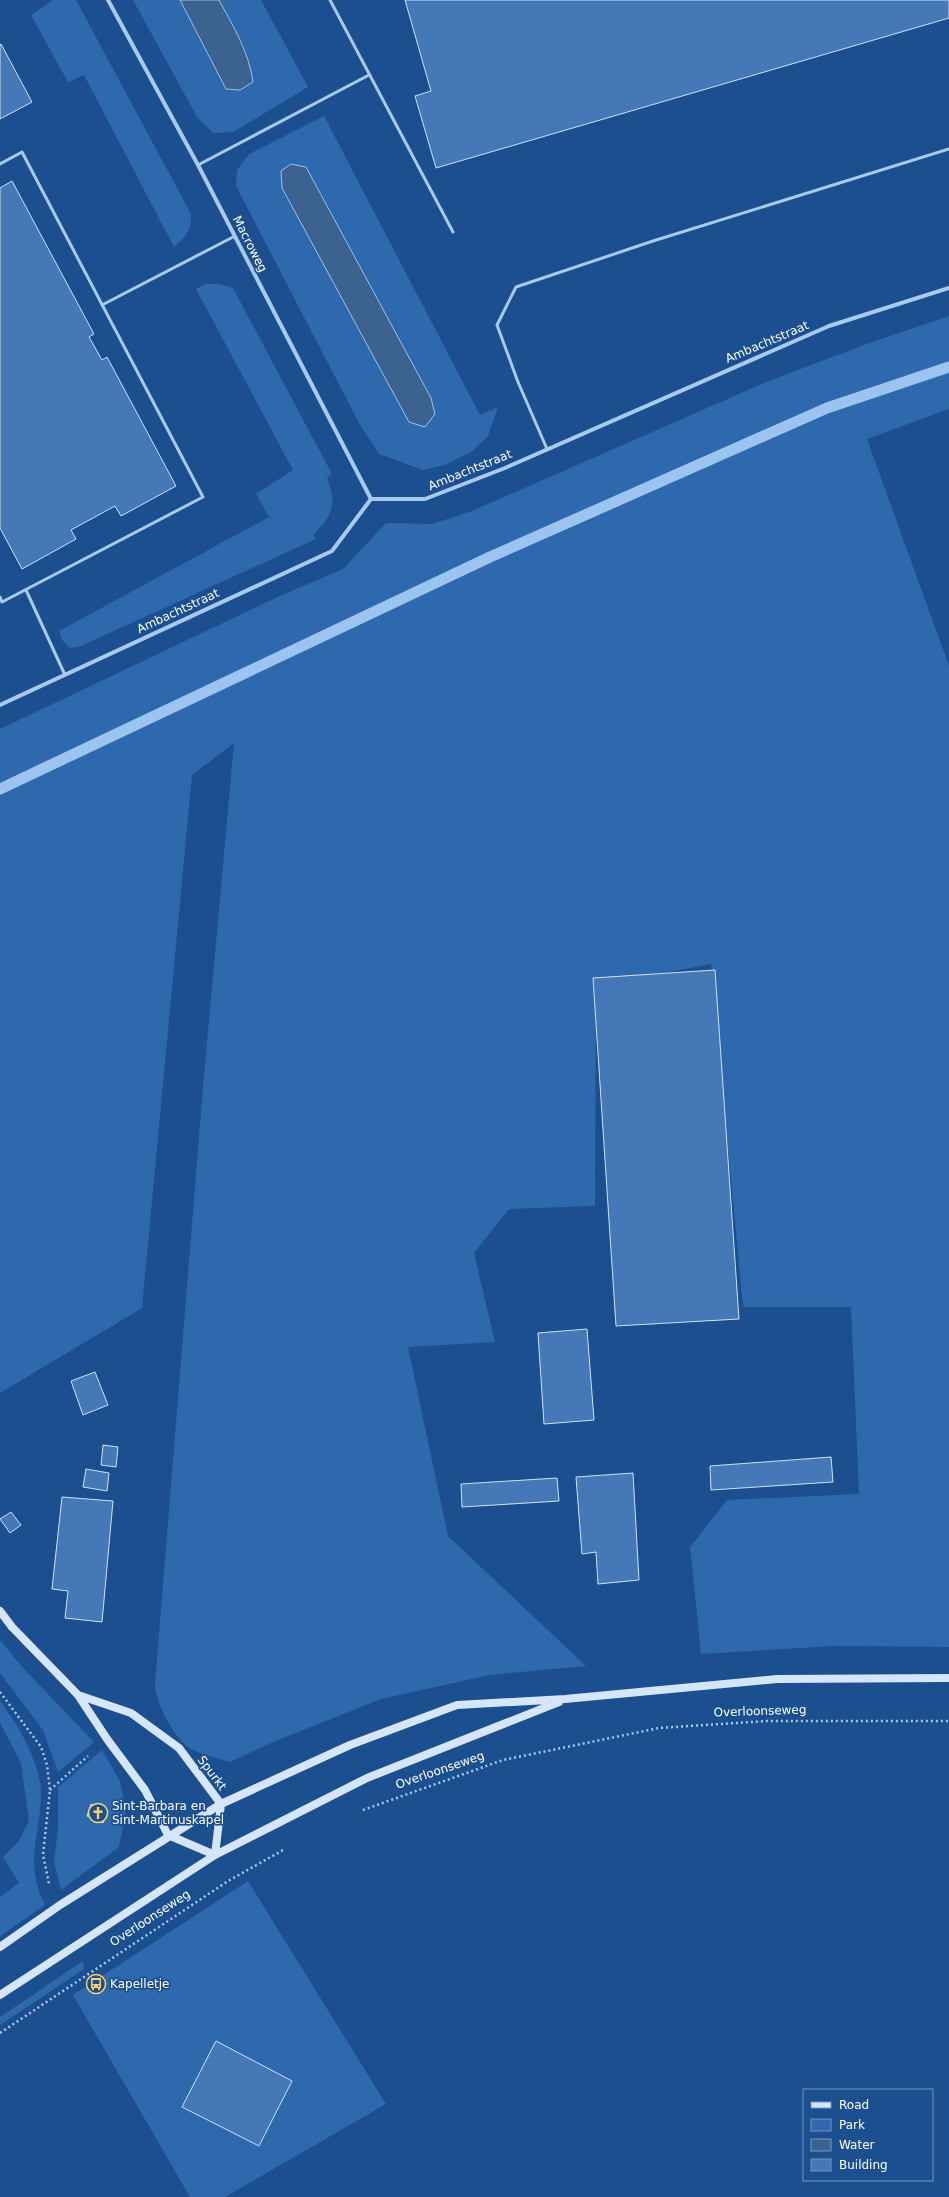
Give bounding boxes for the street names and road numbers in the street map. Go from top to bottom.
street label: Macroweg [230,214,270,274]
street label: Ambachtstraat [723,318,811,366]
street label: Ambachtstraat [426,447,514,493]
street label: Ambachtstraat [135,586,222,636]
street label: Overloonseweg [713,1702,807,1720]
street label: Overloonseweg [394,1748,486,1792]
street label: Spurkt [195,1753,230,1793]
street label: Overloonseweg [107,1887,193,1949]

